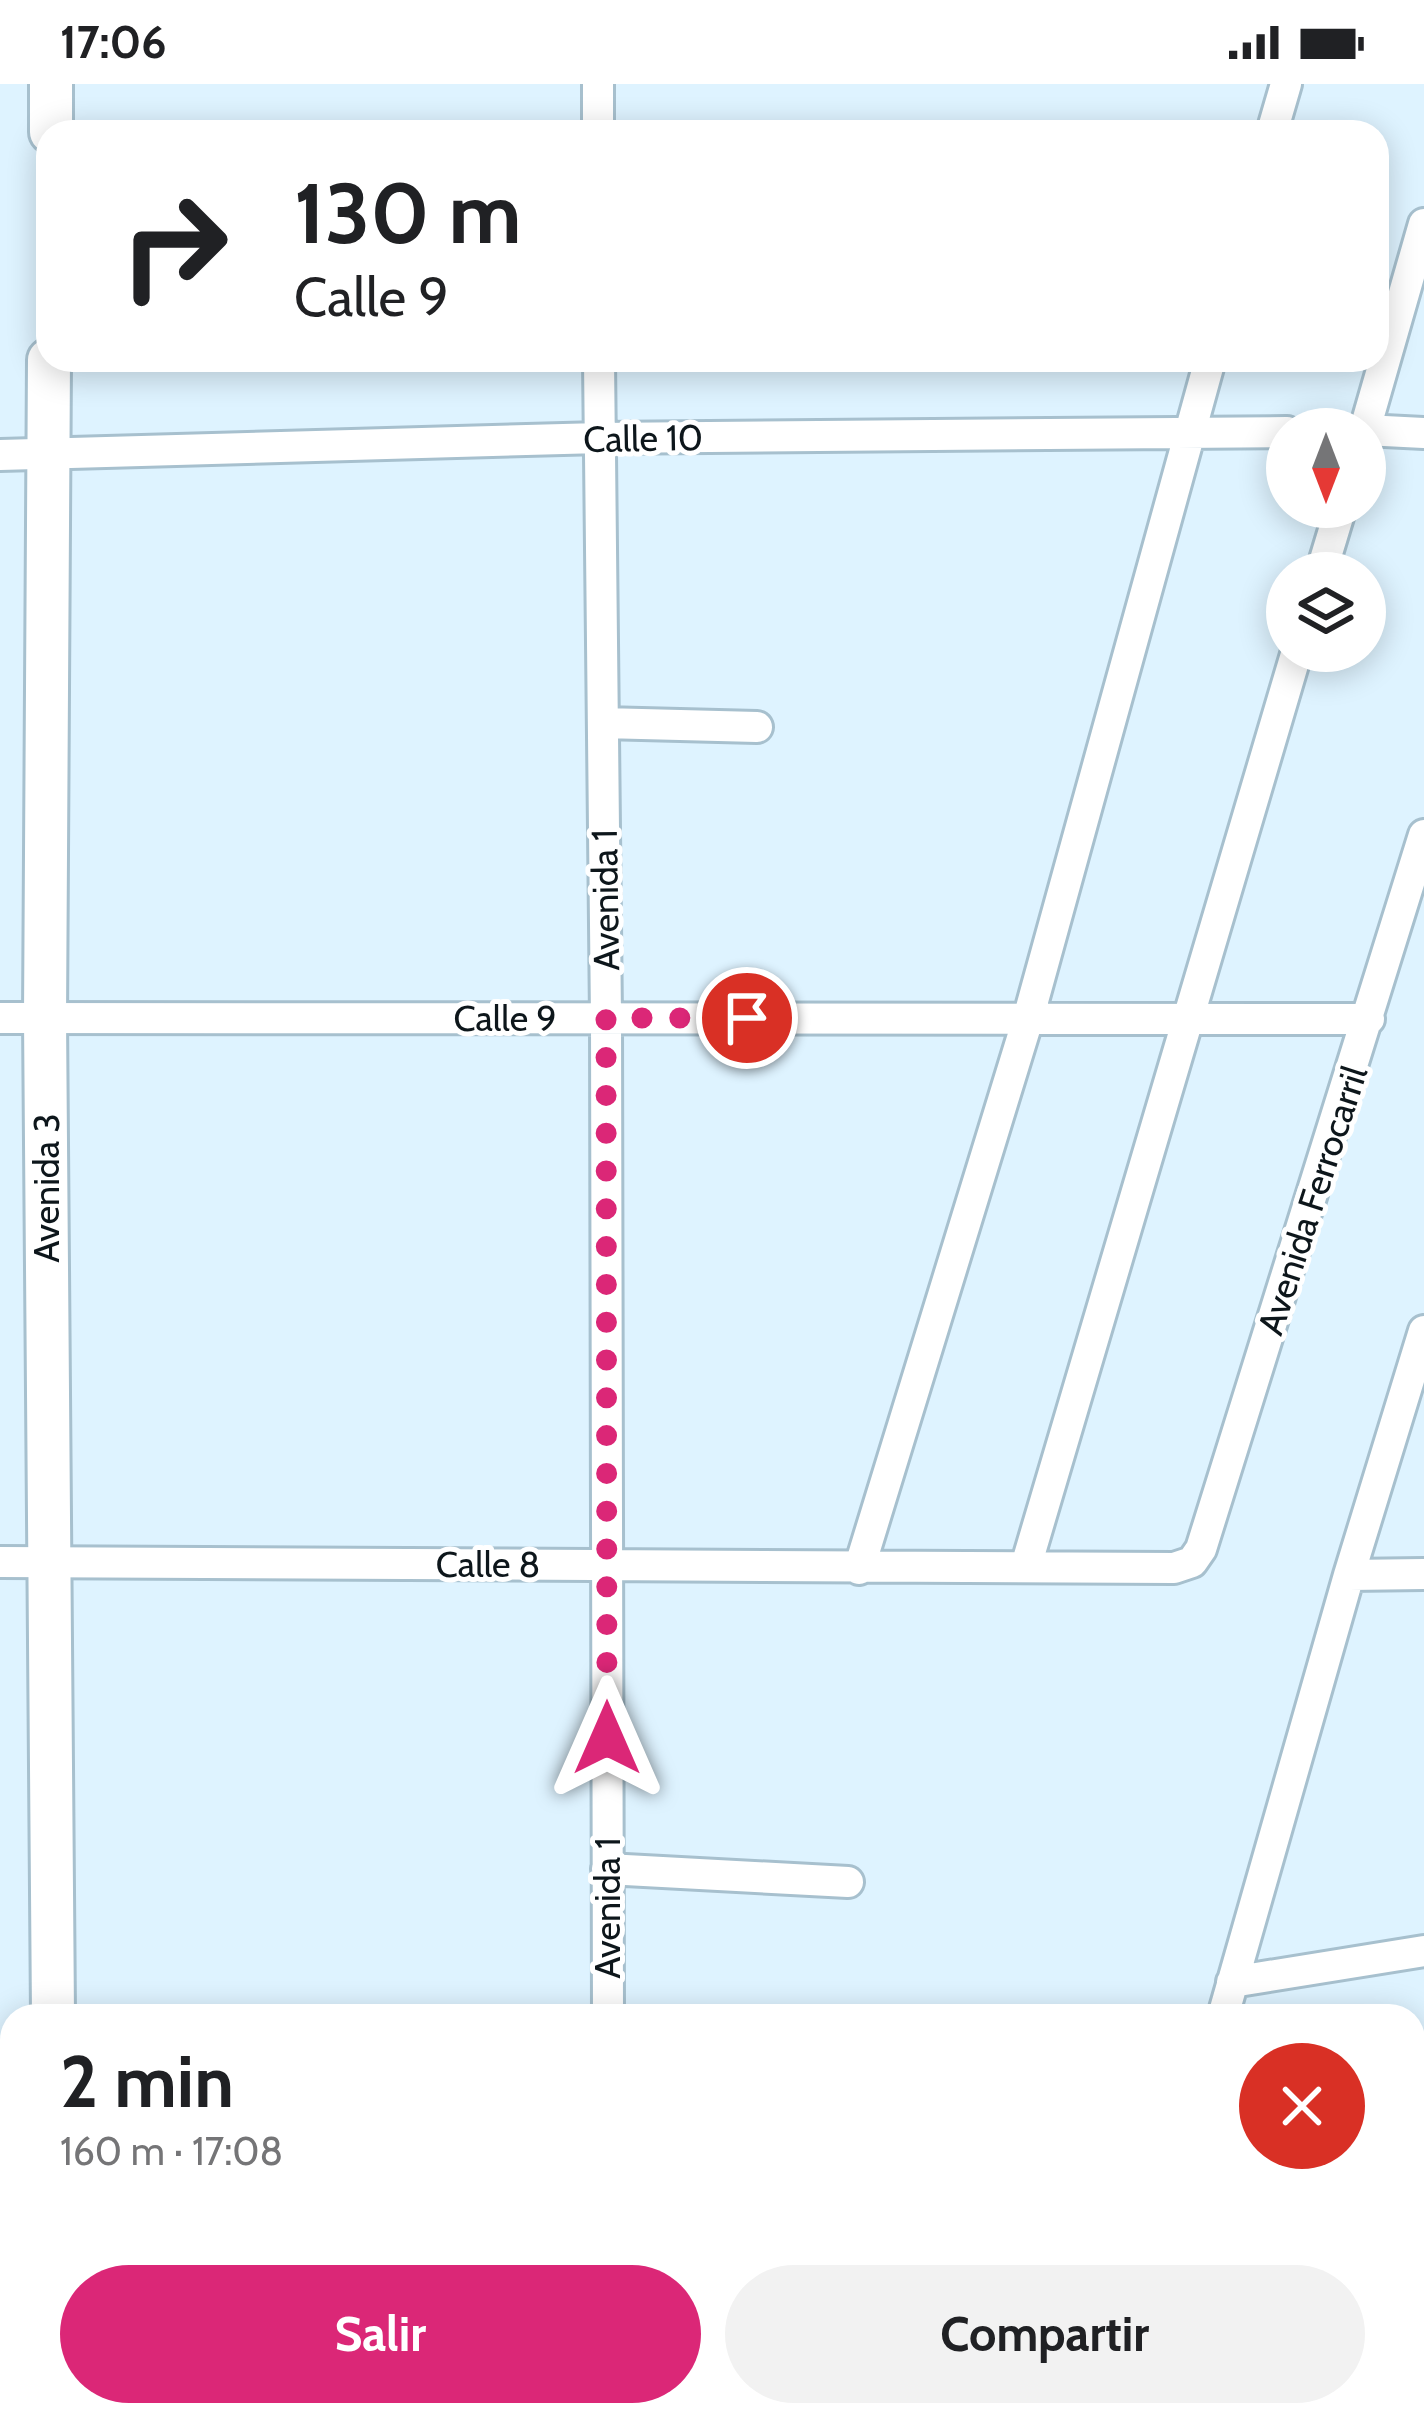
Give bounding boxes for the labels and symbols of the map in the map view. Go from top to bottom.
north arrow [1266,408,1386,528]
street label: Calle 10 [583,415,703,461]
street label: Avenida 1 [582,829,628,971]
pin [696,967,798,1069]
street label: Calle 9 [453,996,557,1040]
street label: Avenida Ferrocarril [1248,1060,1376,1340]
street label: Avenida 3 [24,1113,68,1263]
street label: Calle 8 [436,1542,540,1586]
position arrow [544,1675,670,1801]
street label: Avenida 1 [585,1837,629,1979]

